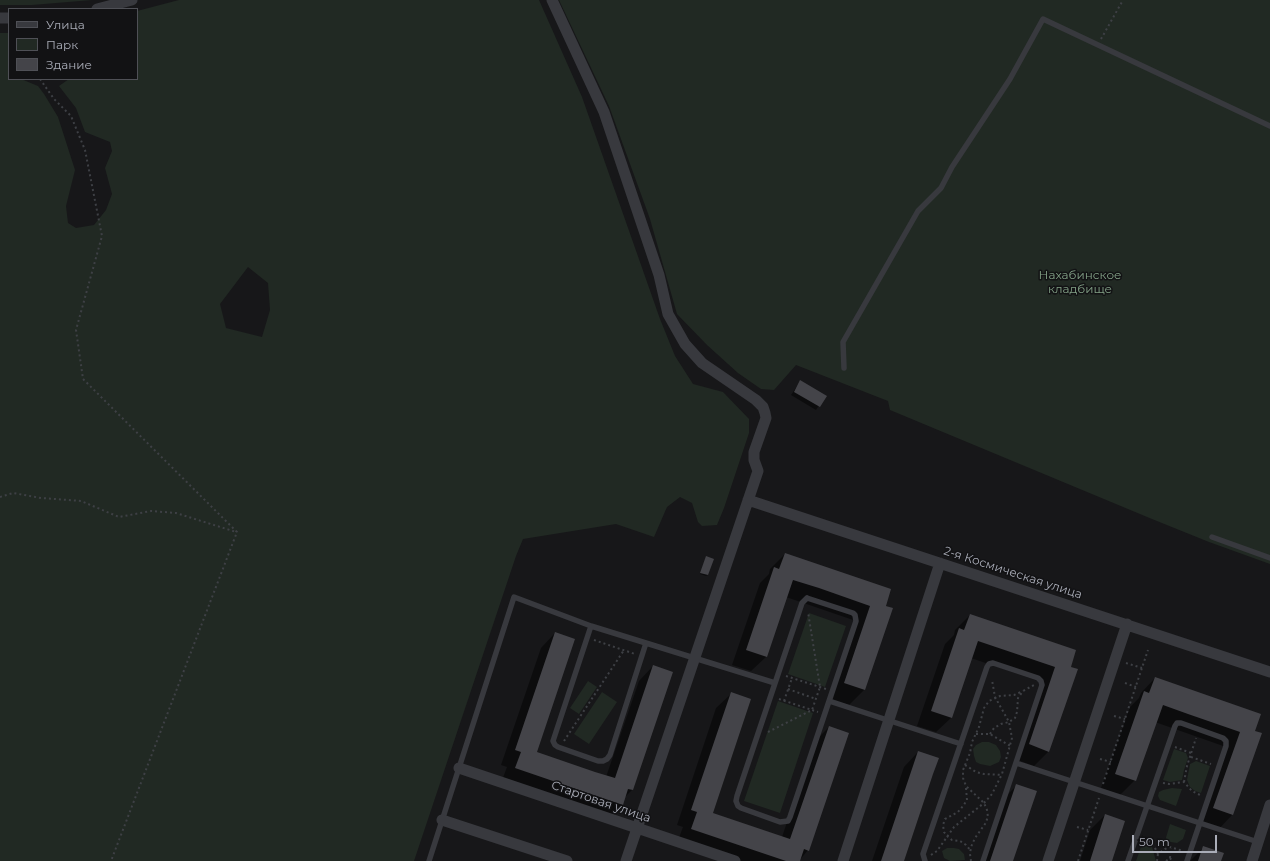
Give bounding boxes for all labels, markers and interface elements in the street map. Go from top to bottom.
legend [8,8,138,80]
text: Улица [46,17,85,32]
text: Парк [46,37,78,52]
text: Здание [46,57,92,72]
park label: Нахабинское кладбище [1039,268,1121,296]
street label: 2-я Космическая улица [942,544,1084,602]
street label: Стартовая улица [549,778,653,826]
scale bar [1134,827,1219,853]
text: 50 m [1139,834,1170,849]

